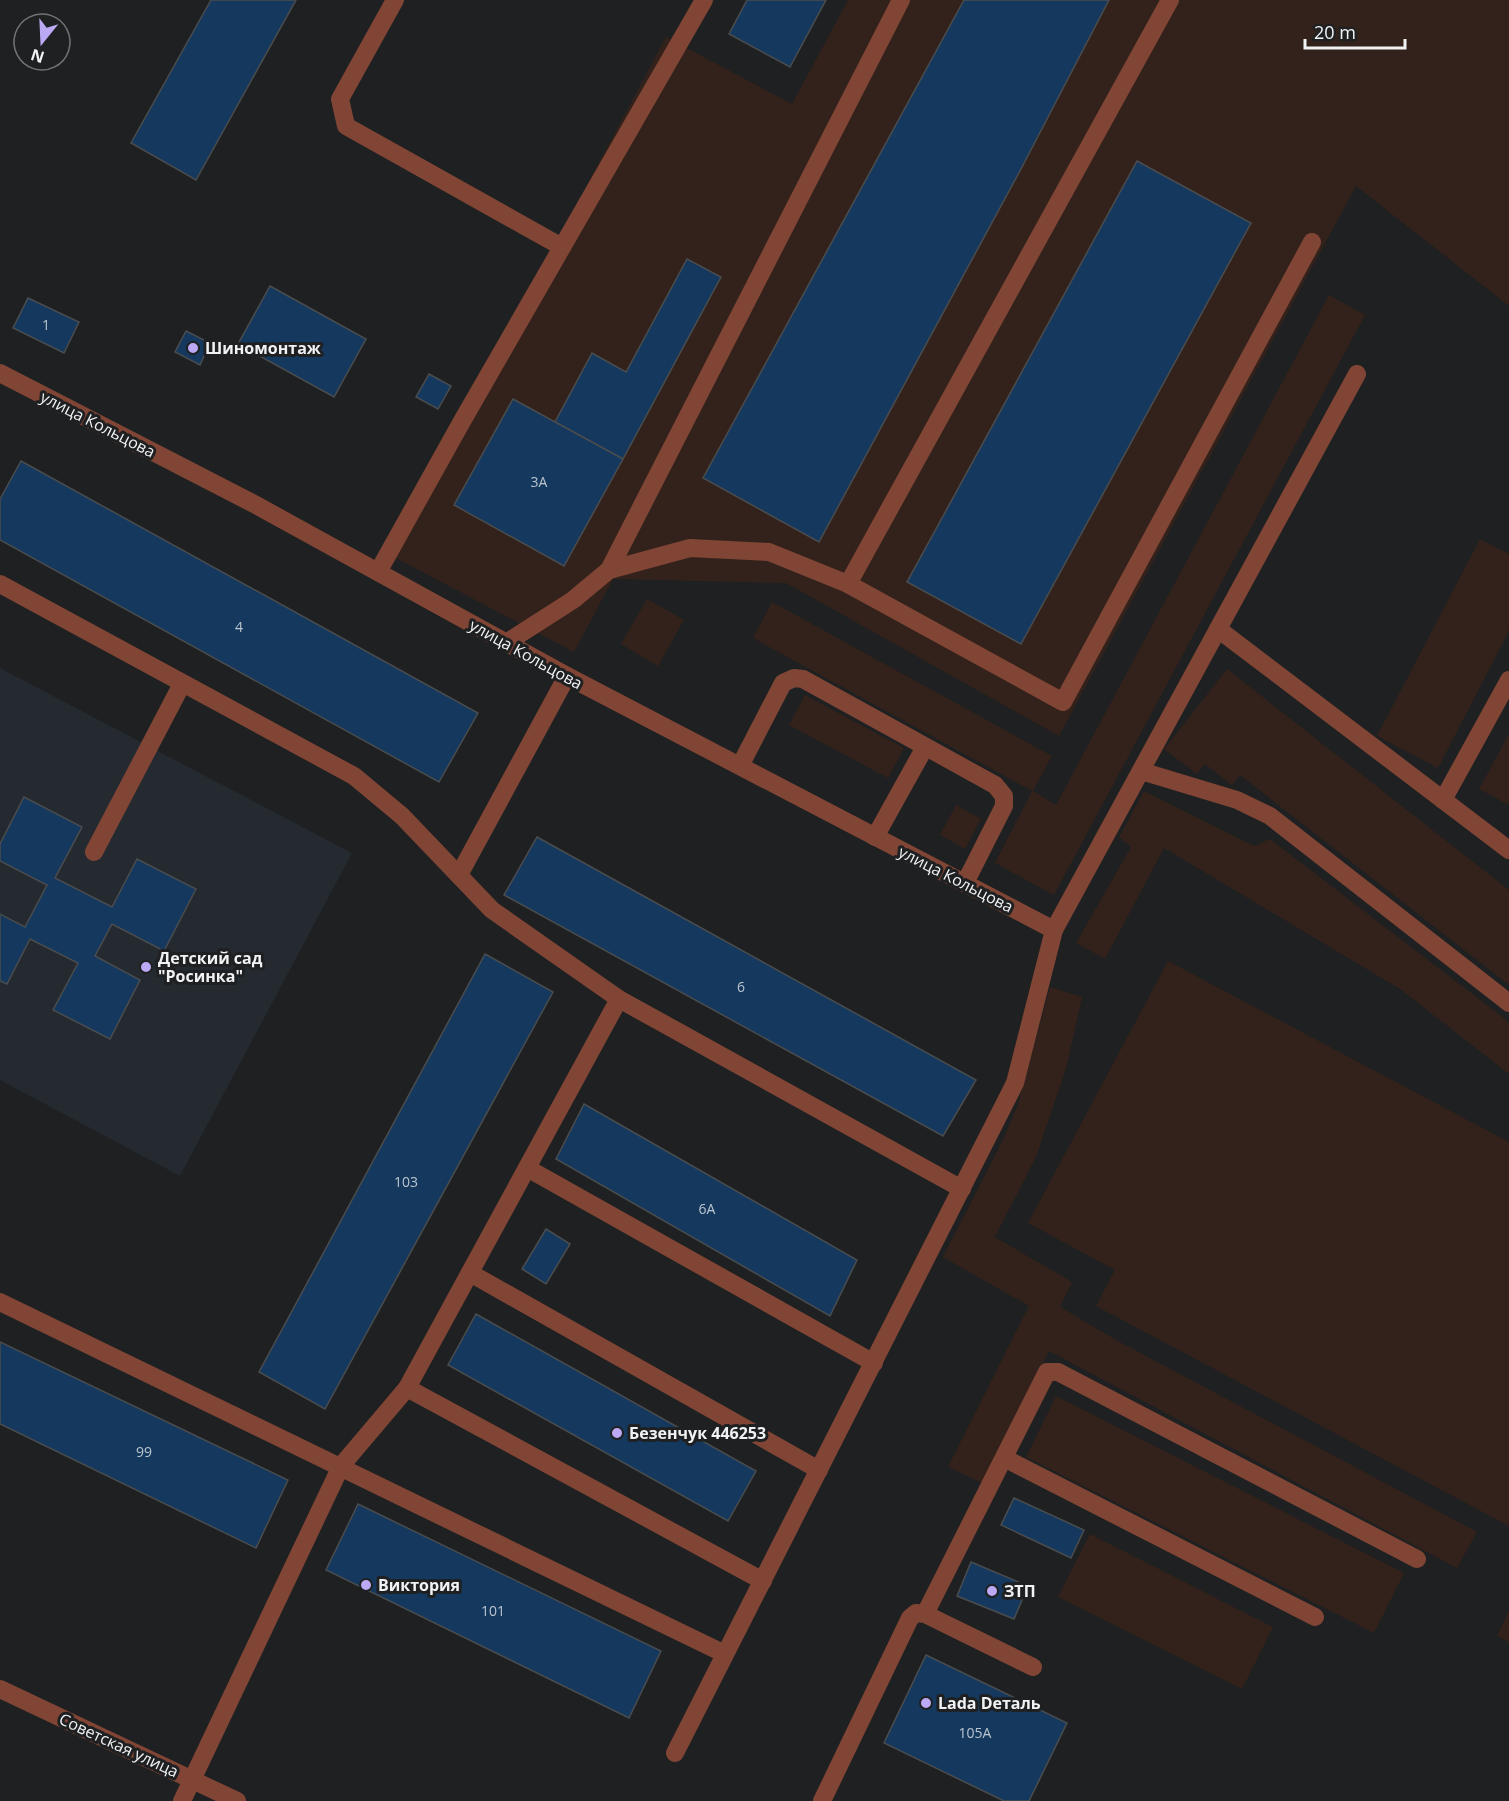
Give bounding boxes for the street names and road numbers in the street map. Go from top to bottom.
street label: улица Кольцова [37,386,159,462]
street label: улица Кольцова [466,614,586,694]
street label: улица Кольцова [895,841,1017,917]
street label: Советская улица [56,1708,182,1782]

